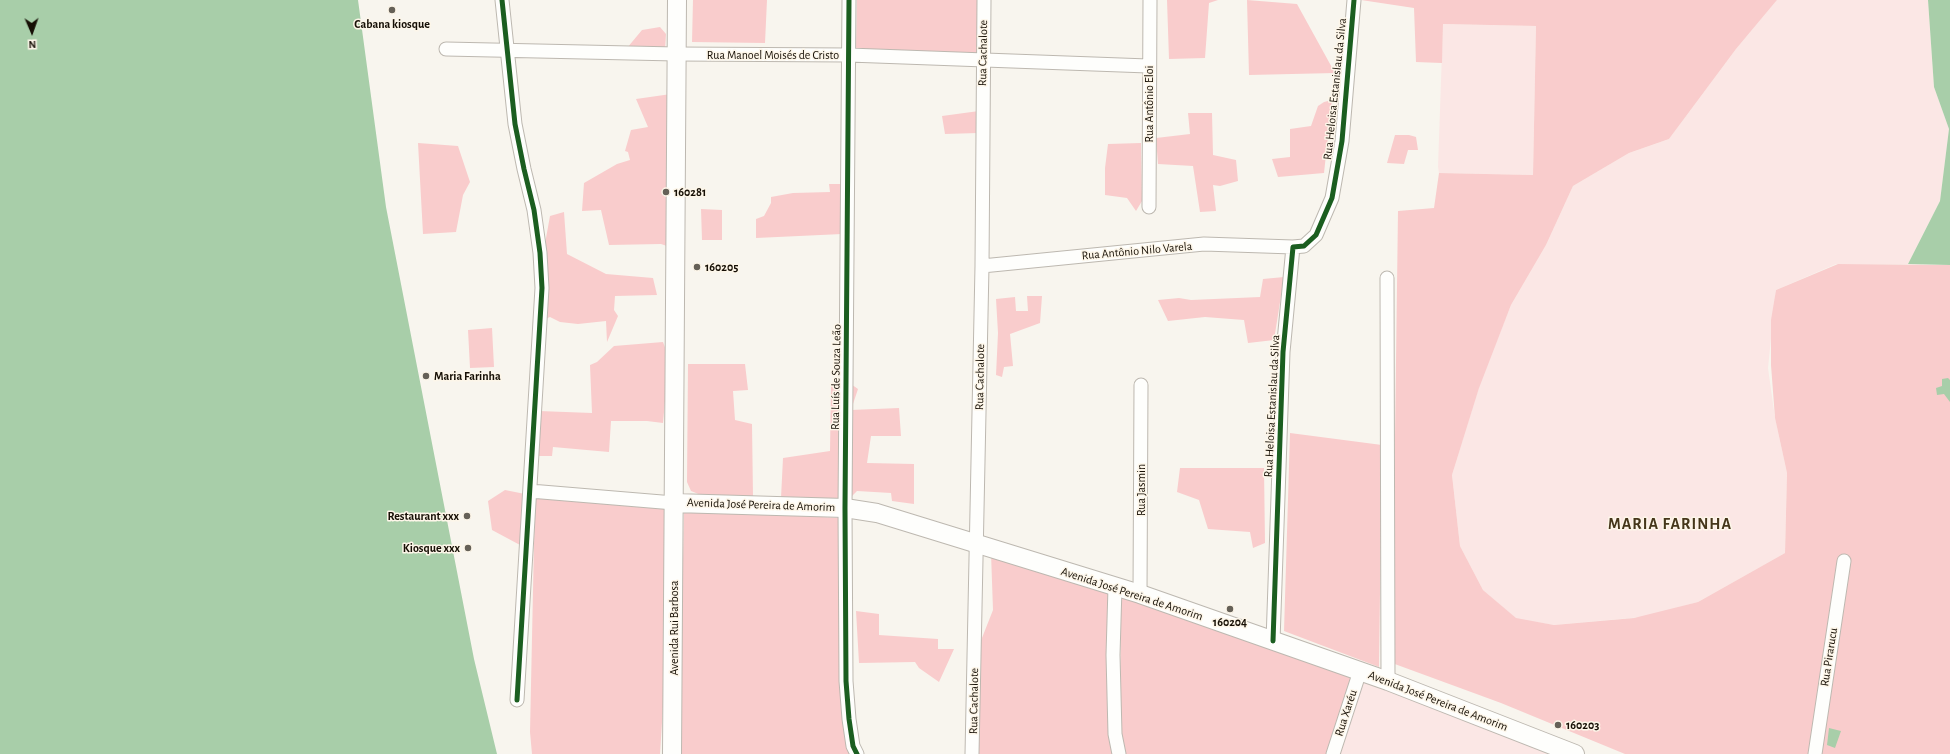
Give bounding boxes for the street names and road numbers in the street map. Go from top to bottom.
street label: Rua Heloisa Estanislau da Silva [1320,17,1350,161]
street label: Rua Cachalote [975,20,991,86]
street label: Rua Manoel Moisés de Cristo [707,48,839,62]
street label: Rua Antônio Eloi [1142,65,1156,143]
street label: Rua Antônio Nilo Varela [1081,239,1193,263]
street label: Rua Luís de Souza Leão [828,324,844,430]
street label: Rua Heloisa Estanislau da Silva [1261,334,1283,478]
street label: Rua Cachalote [972,344,988,410]
street label: Rua Jasmin [1134,464,1148,516]
street label: Avenida José Pereira de Amorim [687,495,835,515]
street label: Avenida José Pereira de Amorim [1059,564,1205,624]
street label: Avenida Rui Barbosa [667,580,681,676]
street label: Rua Pirarucu [1817,627,1841,687]
street label: Rua Cachalote [966,668,982,734]
street label: Avenida José Pereira de Amorim [1366,668,1510,734]
street label: Rua Xaréu [1332,688,1360,738]

